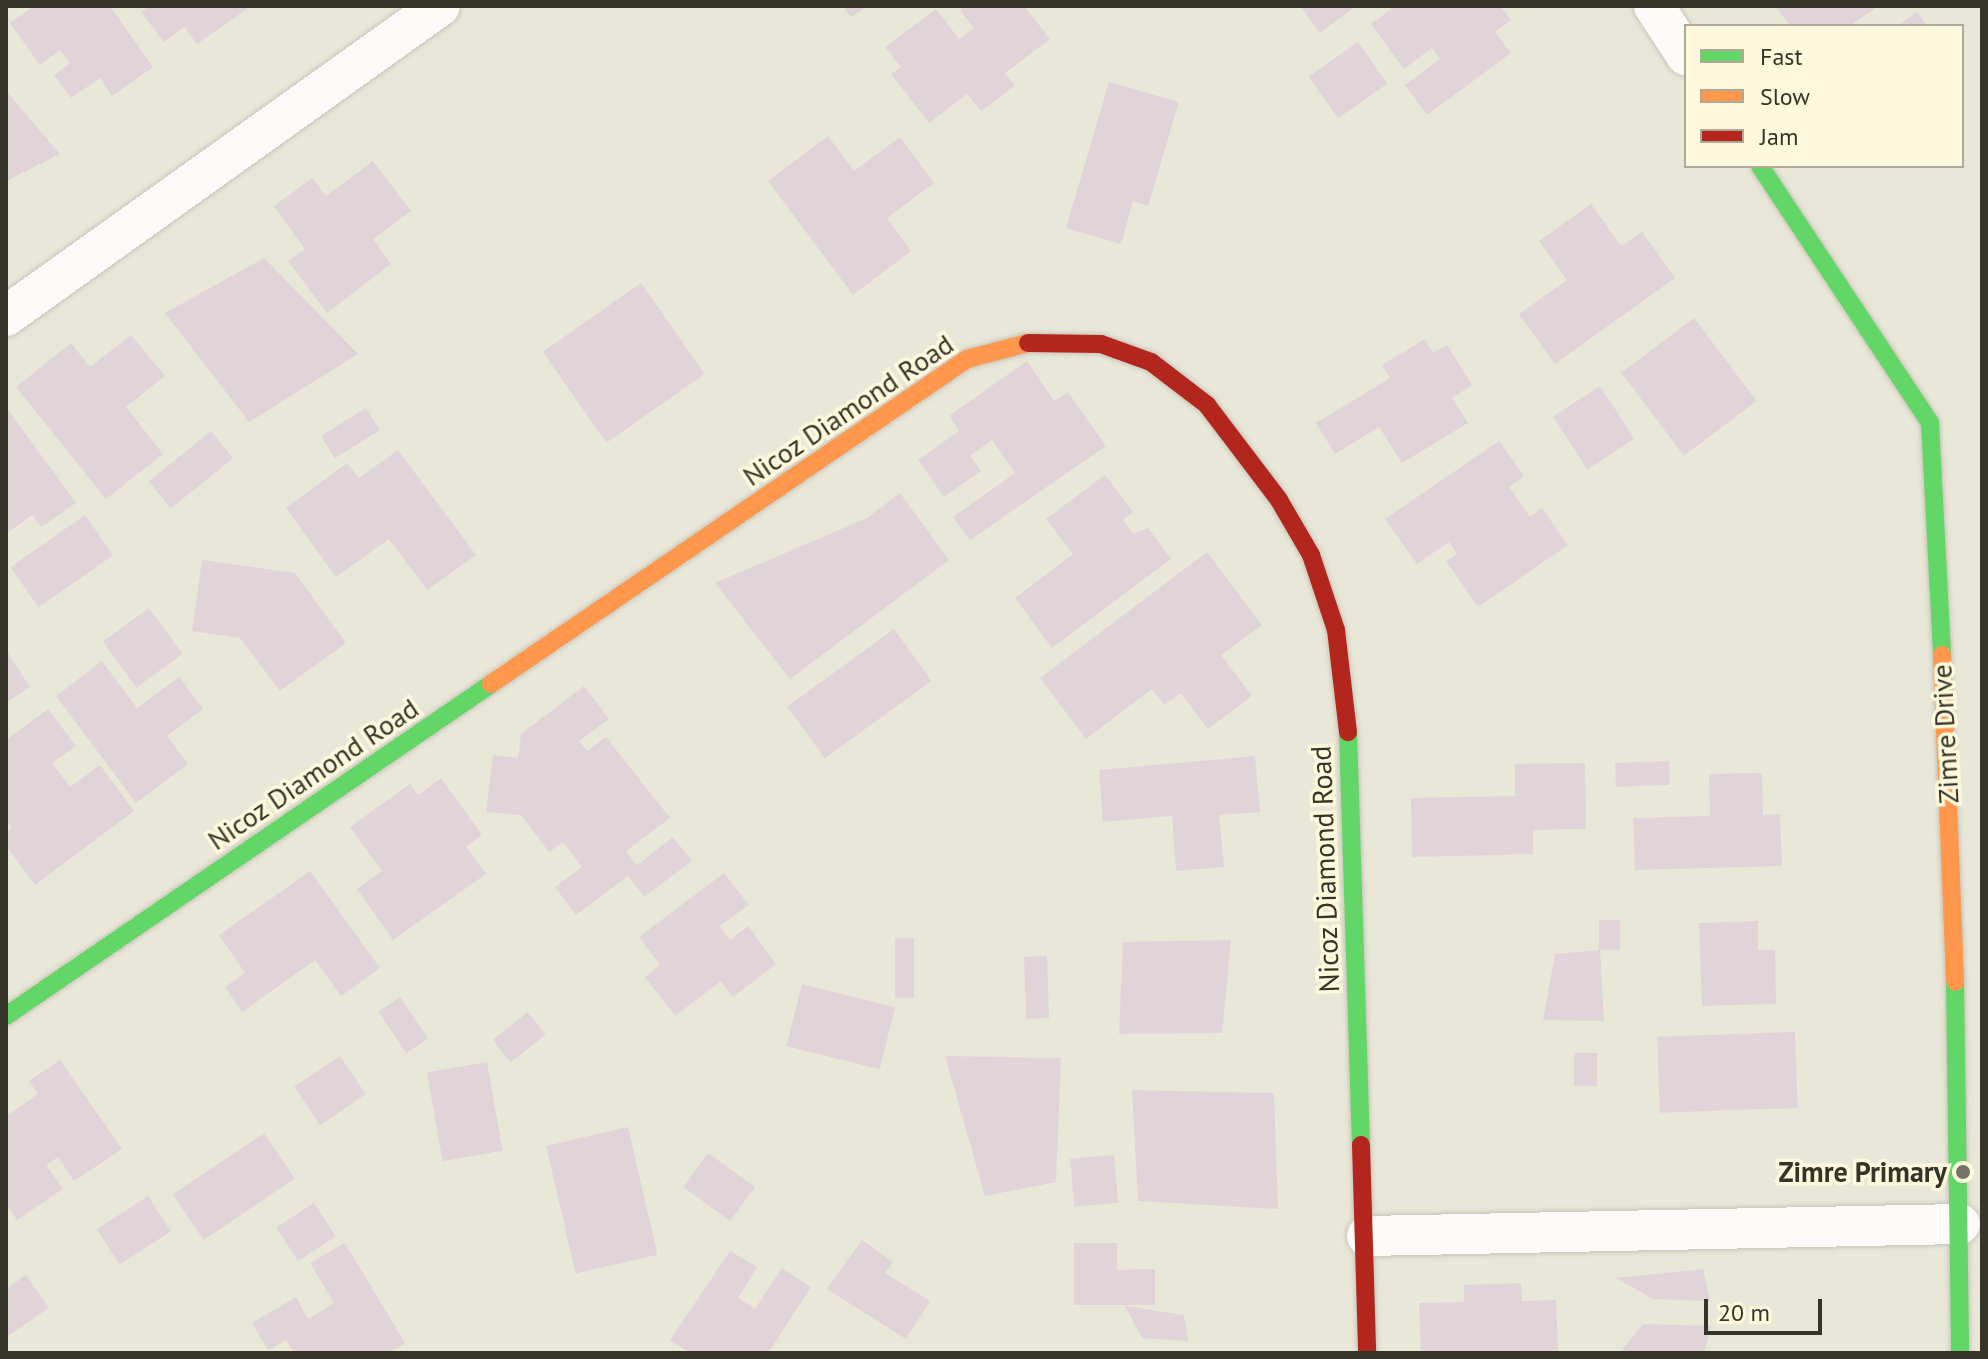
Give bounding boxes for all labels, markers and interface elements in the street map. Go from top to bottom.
legend [1684,24,1964,168]
text: Fast [1760,41,1803,72]
text: Slow [1760,81,1810,112]
text: Jam [1760,121,1798,152]
street label: Nicoz Diamond Road [736,327,960,493]
street label: Zimre Drive [1925,663,1965,805]
street label: Nicoz Diamond Road [201,691,425,857]
street label: Nicoz Diamond Road [1304,745,1346,993]
place label: Zimre Primary [1778,1155,1947,1189]
marker: Zimre Primary [1954,1163,1972,1181]
scale bar [1708,1283,1826,1333]
text: 20 m [1718,1297,1770,1328]

